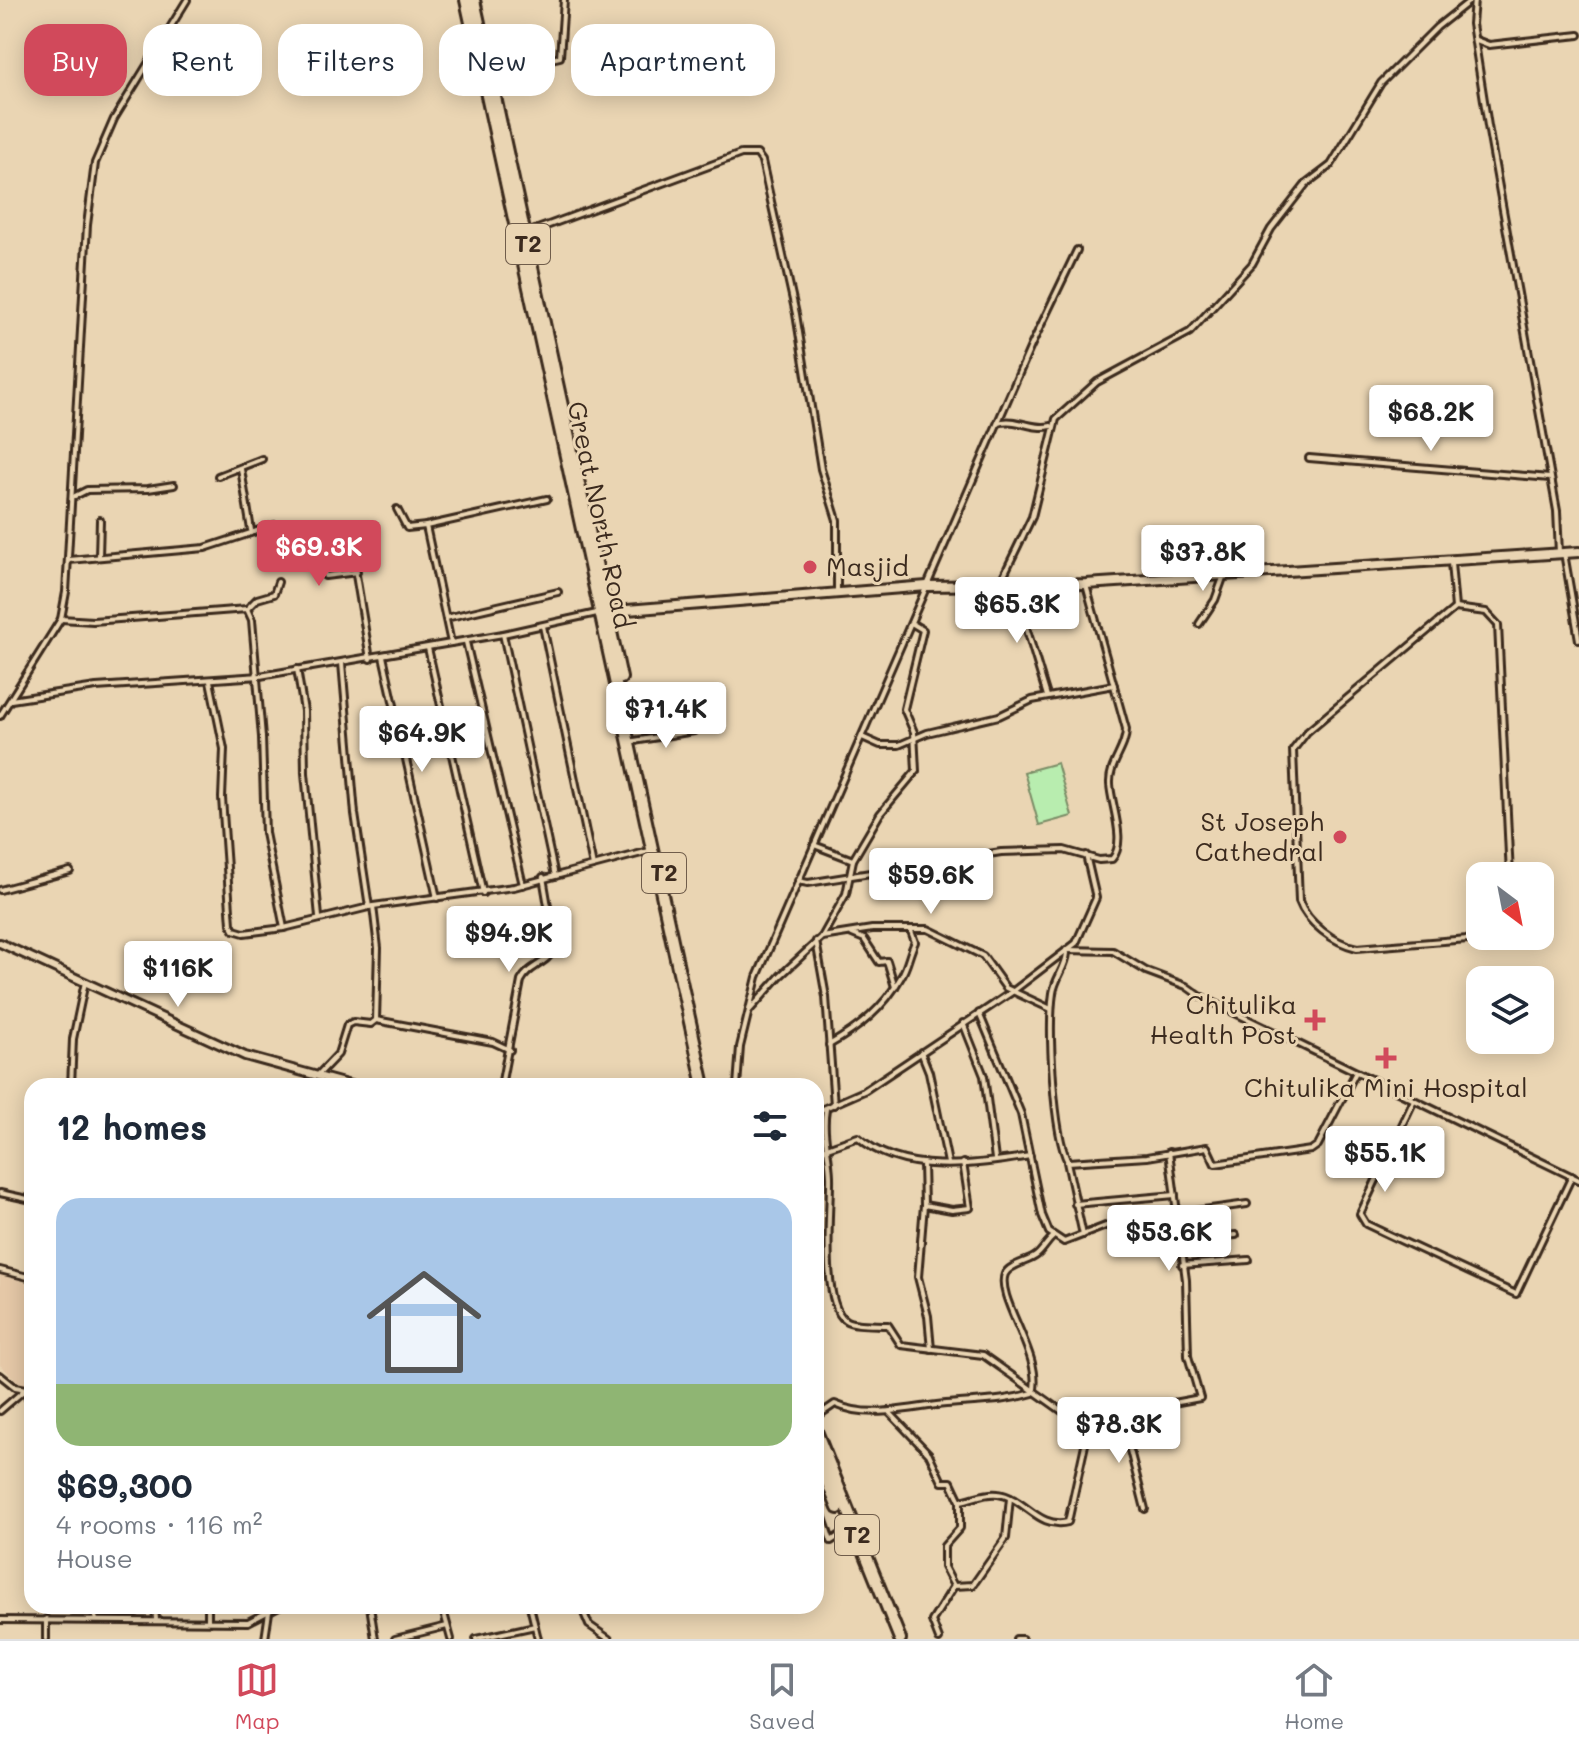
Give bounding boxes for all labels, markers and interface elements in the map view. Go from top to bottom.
chip: Buy [24,24,127,96]
chip: Rent [143,24,262,96]
chip: Filters [278,24,423,96]
chip: New [439,24,555,96]
chip: Apartment [571,24,775,96]
road number: T2 [506,224,550,264]
pin: $68.2K [1366,385,1496,453]
text: $68.2K [1387,394,1475,428]
street label: Great North Road [560,398,642,631]
pin: $69.3K [254,520,384,588]
pin: $37.8K [1138,525,1268,593]
text: $69.3K [275,529,363,563]
text: $37.8K [1159,534,1247,568]
place label: Masjid [826,549,909,583]
marker: Masjid [801,558,819,576]
pin: $65.3K [952,577,1082,645]
text: $65.3K [973,586,1061,620]
pin: $71.4K [601,682,731,750]
text: $71.4K [624,691,708,725]
pin: $64.9K [357,706,487,774]
text: $64.9K [377,715,467,749]
place label: St Joseph Cathedral [1195,804,1324,868]
marker: St Joseph Cathedral [1331,828,1349,846]
pin: $59.6K [866,848,996,916]
road number: T2 [642,853,686,893]
text: $59.6K [887,857,975,891]
north arrow [1466,862,1554,950]
map controls [1466,862,1554,1054]
pin: $94.9K [444,906,574,974]
text: $94.9K [465,915,553,949]
pin: $116K [122,941,234,1009]
text: $116K [142,950,214,984]
button: layers [1466,966,1554,1054]
place label: Chitulika Health Post [1150,987,1297,1051]
marker: Chitulika Health Post [1304,1009,1326,1031]
marker: Chitulika Mini Hospital [1375,1047,1397,1069]
place label: Chitulika Mini Hospital [1244,1070,1528,1104]
text: 12 homes [56,1104,207,1149]
icon: filters [748,1104,792,1148]
pin: $55.1K [1320,1126,1450,1194]
text: $55.1K [1343,1135,1427,1169]
pin: $53.6K [1104,1205,1234,1273]
text: $53.6K [1125,1214,1213,1248]
icon: home [352,1250,496,1394]
pin: $78.3K [1054,1397,1184,1465]
text: $78.3K [1075,1406,1163,1440]
text: $69,300 [56,1462,193,1507]
text: 4 rooms · 116 m² [56,1507,263,1541]
road number: T2 [835,1515,879,1555]
text: House [56,1541,133,1575]
tab: Map [235,1658,280,1735]
tab: Saved [749,1658,815,1735]
tab: Home [1284,1658,1344,1735]

